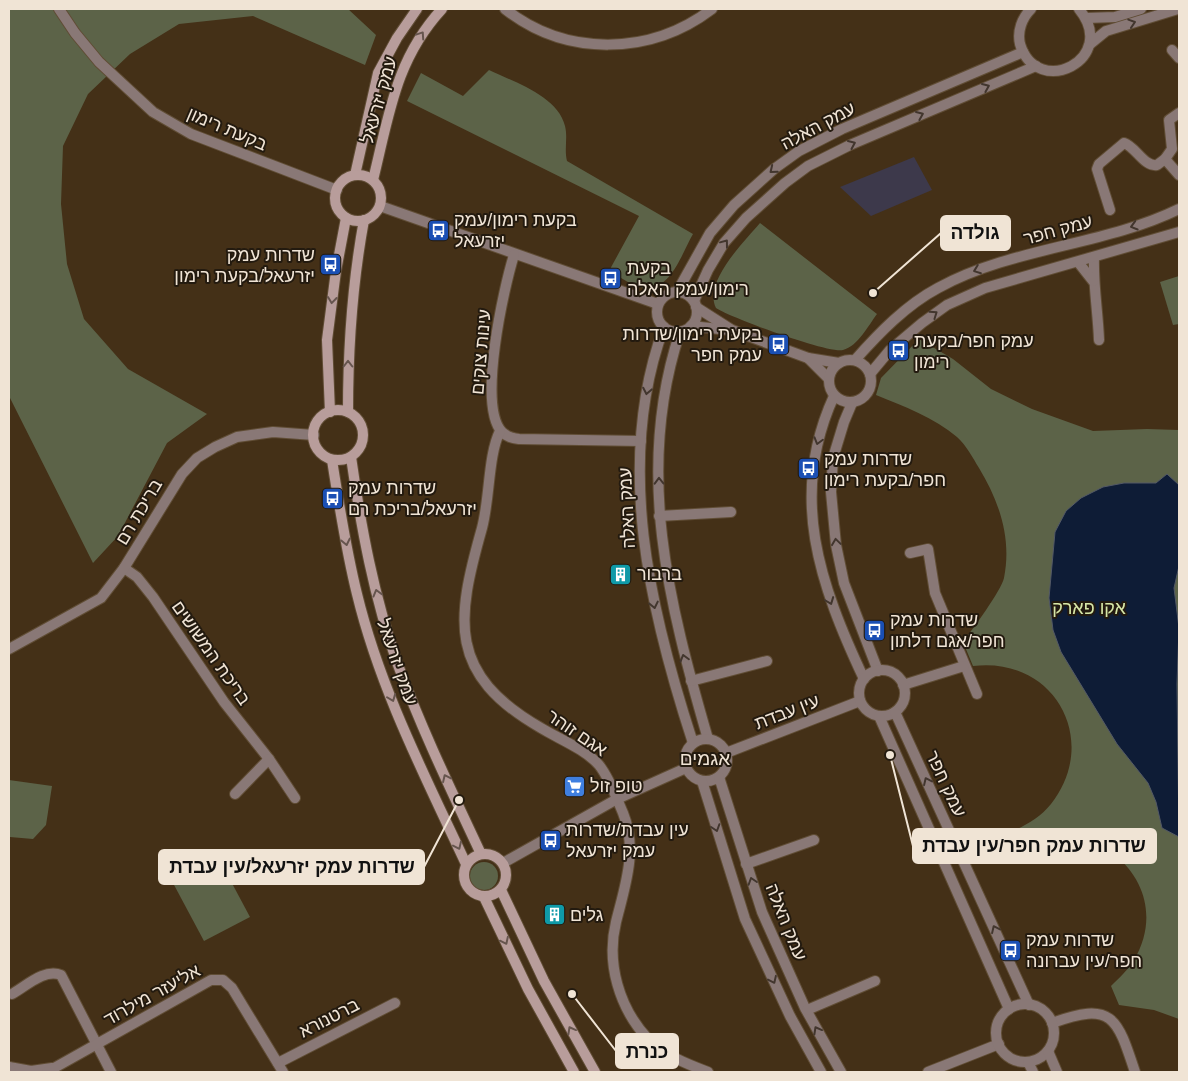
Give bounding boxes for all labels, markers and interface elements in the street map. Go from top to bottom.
one-way arrow [1128,19,1136,29]
one-way arrow [415,31,424,41]
street label: עמק יזרעאל [357,54,401,146]
one-way arrow [981,83,990,94]
street label: עמק האלה [777,98,859,154]
street label: בקעת רימון [184,103,270,155]
one-way arrow [915,111,924,122]
one-way arrow [847,140,856,151]
one-way arrow [770,165,779,174]
place label: בקעת רימון/עמק יזרעאל [454,210,577,251]
street label: עמק חפר [1021,211,1095,249]
callout: גולדה [941,216,1010,250]
bus stop icon: בקעת רימון/עמק יזרעאל [426,218,450,242]
one-way arrow [1130,221,1138,231]
text: גולדה [950,222,1000,243]
one-way arrow [719,239,728,249]
place label: שדרות עמק יזרעאל/בקעת רימון [174,245,315,286]
bus stop icon: שדרות עמק יזרעאל/בקעת רימון [319,253,343,277]
place label: בקעת רימון/עמק האלה [627,258,749,299]
one-way arrow [974,265,982,275]
bus stop icon: בקעת רימון/עמק האלה [599,266,623,290]
one-way arrow [327,297,338,305]
street label: עינות צוקים [467,308,495,396]
one-way arrow [928,311,937,320]
place label: בקעת רימון/שדרות עמק חפר [623,324,762,365]
place label: עמק חפר/בקעת רימון [914,331,1034,372]
bus stop icon: בקעת רימון/שדרות עמק חפר [766,332,790,356]
bus stop icon: עמק חפר/בקעת רימון [886,339,910,363]
one-way arrow [343,359,353,367]
one-way arrow [642,387,652,396]
one-way arrow [813,437,823,445]
place label: שדרות עמק חפר/בקעת רימון [824,449,946,490]
bus stop icon: שדרות עמק חפר/בקעת רימון [796,457,820,481]
street label: עמק האלה [615,467,639,549]
street label: בריכת רם [112,475,166,548]
one-way arrow [654,477,664,484]
place label: שדרות עמק יזרעאל/בריכת רם [348,478,477,519]
bus stop icon: שדרות עמק יזרעאל/בריכת רם [320,486,344,510]
one-way arrow [831,537,842,545]
one-way arrow [340,538,350,547]
building icon: ברבור [609,562,633,586]
place label: ברבור [637,564,682,584]
one-way arrow [372,589,383,598]
one-way arrow [824,596,835,605]
street label: בריכת המשושים [168,597,254,709]
park label: אקו פארק [1052,598,1127,618]
one-way arrow [648,600,659,609]
place label: שדרות עמק חפר/אגם דלתון [890,610,1005,651]
street label: עמק יזרעאל [373,616,421,708]
bus stop icon: שדרות עמק חפר/אגם דלתון [862,618,886,642]
one-way arrow [680,655,690,663]
street label: עין עבדת [752,690,822,734]
one-way arrow [385,693,396,702]
street label: אגם זוהר [543,706,611,761]
district label: אגמים [680,748,730,769]
street label: עמק חפר [922,748,970,820]
one-way arrow [442,774,452,783]
supermarket icon: טופ זול [562,774,586,798]
place label: טופ זול [590,776,642,796]
one-way arrow [922,777,933,786]
place label: עין עבדת/שדרות עמק יזרעאל [566,820,689,861]
one-way arrow [710,823,720,832]
bus stop icon: עין עבדת/שדרות עמק יזרעאל [538,828,562,852]
callout: שדרות עמק חפר/עין עבדת [913,829,1156,863]
text: שדרות עמק חפר/עין עבדת [922,835,1146,856]
one-way arrow [452,841,462,850]
callout: שדרות עמק יזרעאל/עין עבדת [159,850,424,884]
text: שדרות עמק יזרעאל/עין עבדת [169,856,415,877]
one-way arrow [748,878,758,886]
street label: עמק האלה [762,881,810,963]
building icon: גלים [542,903,566,927]
place label: גלים [570,905,604,925]
one-way arrow [990,925,1001,934]
place label: שדרות עמק חפר/עין עברונה [1026,930,1142,971]
one-way arrow [499,936,509,945]
bus stop icon: שדרות עמק חפר/עין עברונה [998,938,1022,962]
street label: אליעזר מילרוד [100,960,204,1030]
one-way arrow [767,975,778,984]
street label: ברטנורא [296,994,363,1042]
one-way arrow [567,1026,577,1035]
one-way arrow [814,1026,824,1035]
callout: כנרת [616,1034,678,1068]
text: כנרת [626,1041,668,1062]

